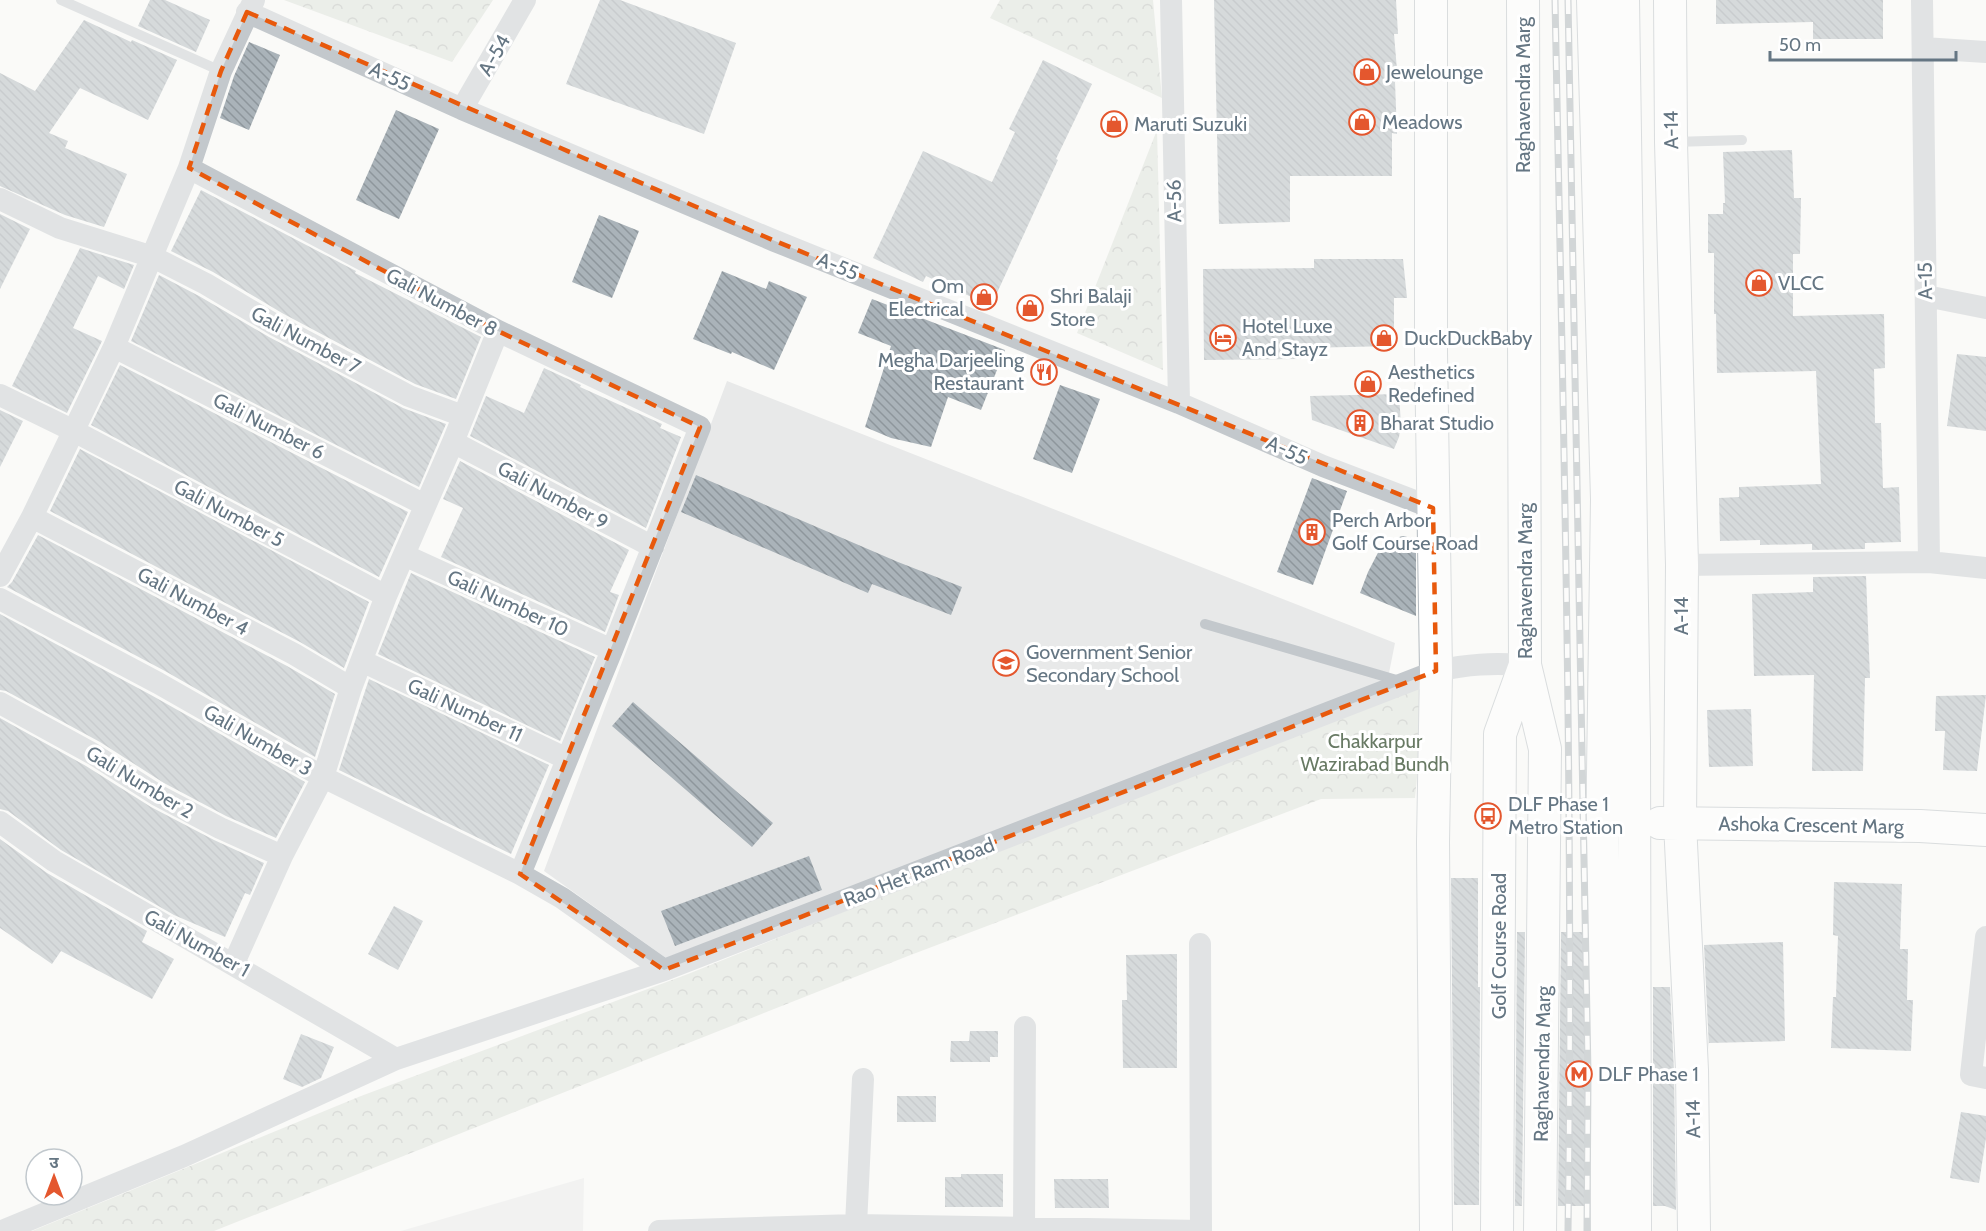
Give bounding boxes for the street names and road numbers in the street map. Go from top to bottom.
street label: Raghavendra Marg [1511,16,1535,173]
street label: A-54 [473,30,515,80]
street label: A-55 [366,56,414,96]
street label: A-14 [1659,110,1683,150]
street label: A-56 [1162,179,1186,223]
street label: A-55 [814,247,862,285]
street label: A-15 [1913,262,1937,300]
street label: Gali Number 8 [382,263,502,341]
street label: Gali Number 7 [247,301,365,379]
street label: Gali Number 6 [209,388,329,464]
street label: A-55 [1263,430,1311,470]
street label: Gali Number 9 [494,456,612,534]
street label: Gali Number 5 [170,474,288,552]
street label: Raghavendra Marg [1513,502,1537,659]
street label: Gali Number 4 [133,562,253,640]
street label: Gali Number 10 [444,564,572,642]
street label: A-14 [1669,596,1693,635]
street label: Gali Number 11 [404,673,526,747]
street label: Gali Number 3 [199,699,317,781]
street label: Gali Number 2 [82,741,198,823]
street label: Ashoka Crescent Marg [1718,811,1905,839]
street label: Rao Het Ram Road [840,832,998,912]
street label: Golf Course Road [1487,873,1511,1019]
street label: Gali Number 1 [140,904,254,982]
street label: Raghavendra Marg [1529,985,1555,1142]
street label: A-14 [1681,1099,1705,1139]

